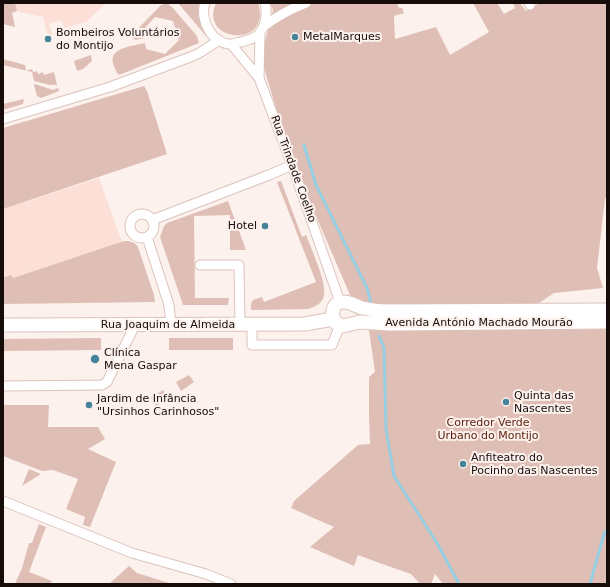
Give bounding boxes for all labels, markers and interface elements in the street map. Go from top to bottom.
place label: Bombeiros Voluntários do Montijo [56,26,180,52]
place label: MetalMarques [303,30,380,44]
marker: MetalMarques [290,32,300,42]
marker: Bombeiros Voluntários do Montijo [43,34,53,44]
street label: Rua Trindade Coelho [267,114,319,224]
place label: Hotel [228,219,257,233]
marker: Hotel [260,221,270,231]
street label: Avenida António Machado Mourão [385,316,573,330]
street label: Rua Joaquim de Almeida [101,318,235,332]
place label: Clínica Mena Gaspar [104,346,177,372]
marker: Clínica Mena Gaspar [89,353,101,365]
place label: Quinta das Nascentes [514,389,574,415]
place label: Jardim de Infância "Ursinhos Carinhosos" [97,392,219,418]
marker: Quinta das Nascentes [501,397,511,407]
marker: Jardim de Infância "Ursinhos Carinhosos" [84,400,94,410]
park label: Corredor Verde Urbano do Montijo [437,416,539,442]
place label: Anfiteatro do Pocinho das Nascentes [471,451,597,477]
marker: Anfiteatro do Pocinho das Nascentes [458,459,468,469]

